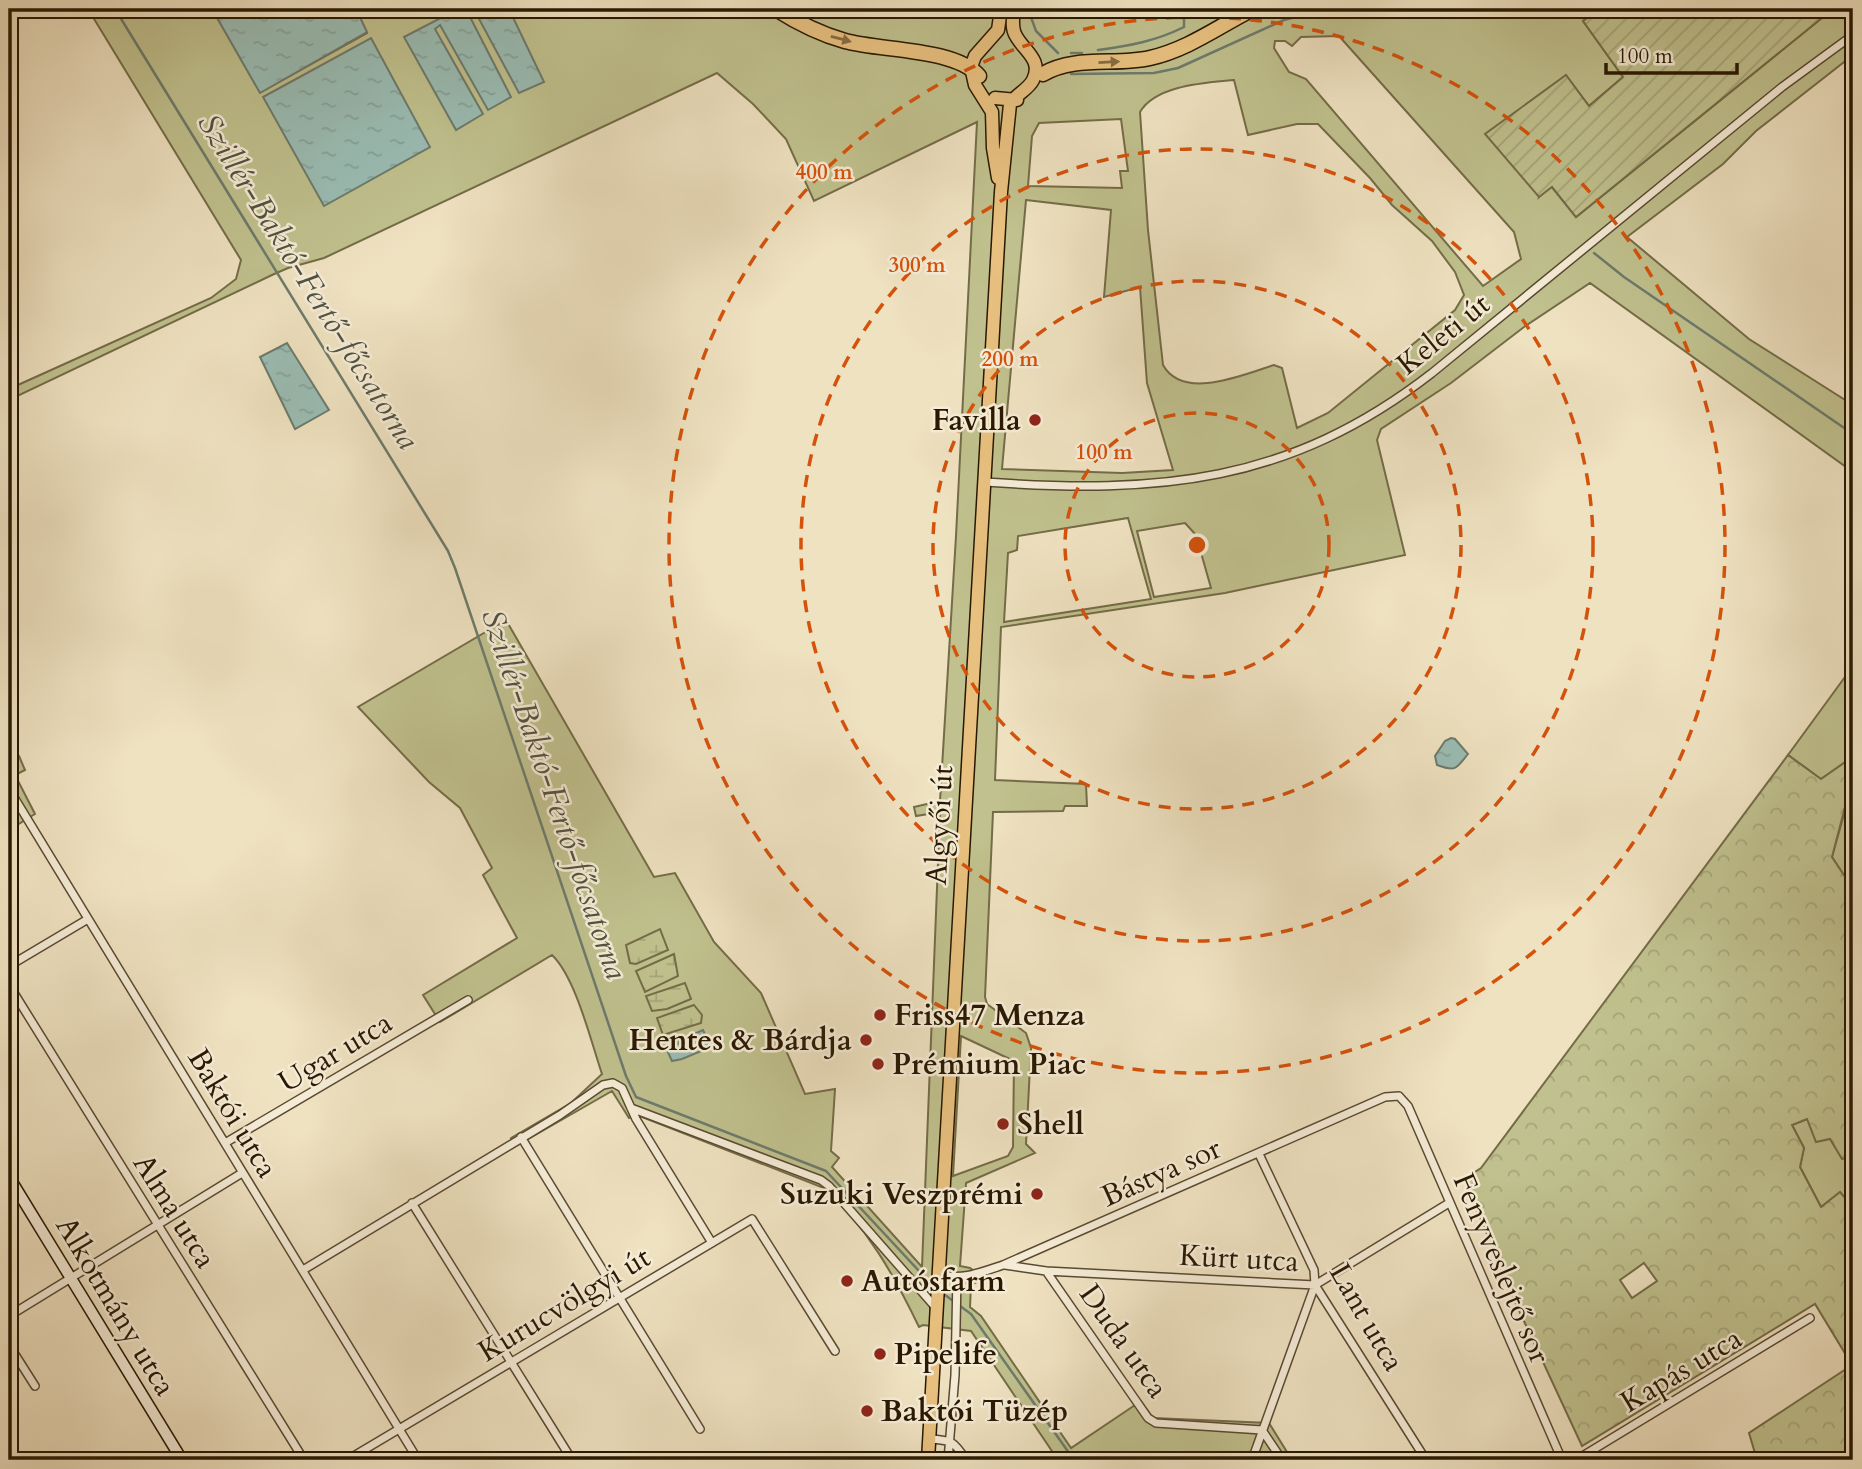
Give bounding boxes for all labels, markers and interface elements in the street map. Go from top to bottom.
scale bar [1606,32,1738,76]
one-way arrow [830,35,851,45]
text: 100 m [1617,42,1673,71]
one-way arrow [1099,56,1121,67]
water label: Szillér-Baktó-Fertő-főcsatorna [186,105,430,458]
text: 400 m [795,158,853,187]
text: 300 m [888,251,946,280]
street label: Keleti út [1388,284,1499,385]
text: 200 m [981,345,1039,374]
place label: Favilla [932,400,1021,441]
marker: Favilla [1027,412,1043,428]
text: 100 m [1075,438,1133,467]
centre of rings [1185,533,1209,557]
water label: Szillér-Baktó-Fertő-főcsatorna [470,603,638,985]
street label: Algyői út [916,763,963,886]
place label: Friss47 Menza [894,995,1085,1036]
street label: Ugar utca [271,1002,400,1102]
marker: Friss47 Menza [872,1007,888,1023]
place label: Hentes & Bárdja [629,1020,852,1061]
marker: Hentes & Bárdja [858,1032,874,1048]
street label: Baktói utca [178,1041,287,1186]
place label: Prémium Piac [892,1044,1086,1085]
marker: Prémium Piac [870,1056,886,1072]
place label: Shell [1017,1104,1084,1145]
marker: Shell [995,1116,1011,1132]
street label: Bástya sor [1095,1128,1228,1217]
street label: Alma utca [123,1146,226,1276]
street label: Fenyveslejtő sor [1443,1167,1560,1370]
place label: Suzuki Veszprémi [780,1174,1023,1215]
marker: Suzuki Veszprémi [1029,1186,1045,1202]
street label: Alkotmány utca [46,1209,185,1404]
street label: Kürt utca [1178,1235,1300,1282]
street label: Kurucvölgyi út [471,1237,658,1372]
street label: Lant utca [1319,1256,1414,1379]
place label: Autósfarm [861,1261,1006,1302]
marker: Autósfarm [839,1273,855,1289]
street label: Duda utca [1069,1276,1178,1406]
street label: Kapás utca [1613,1318,1750,1423]
place label: Pipelife [894,1334,997,1375]
marker: Pipelife [872,1346,888,1362]
place label: Baktói Tüzép [881,1391,1068,1432]
marker: Baktói Tüzép [859,1403,875,1419]

